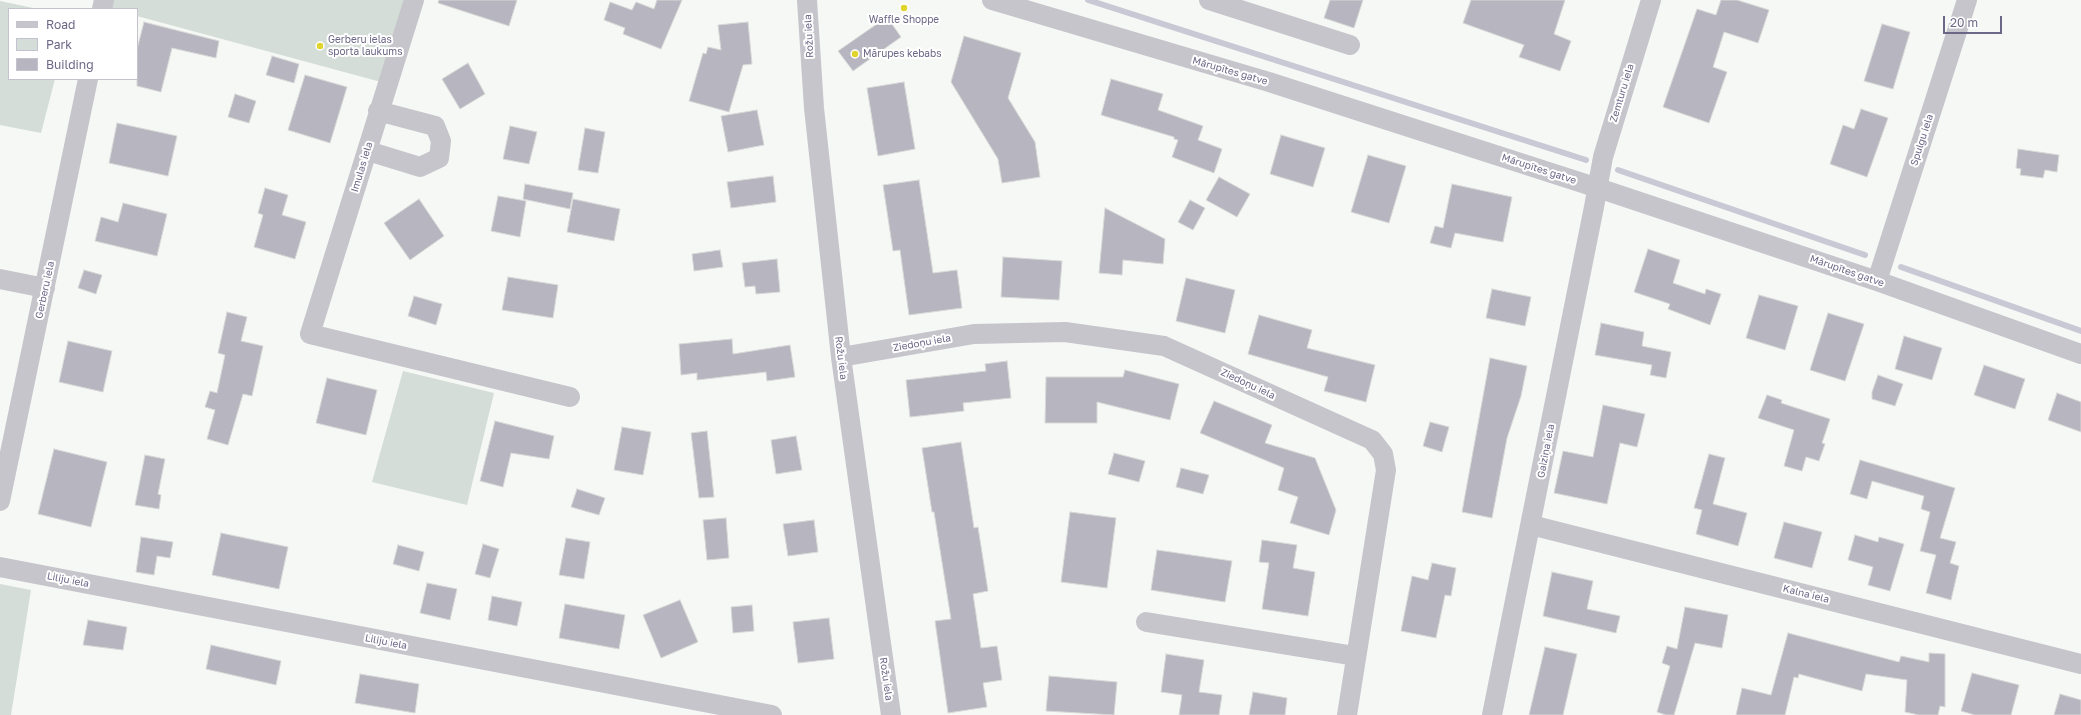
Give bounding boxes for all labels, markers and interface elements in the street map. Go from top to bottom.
marker: Waffle Shoppe [899,3,909,13]
legend [8,8,138,80]
scale bar [1945,8,2004,34]
street label: Rožu iela [802,14,816,58]
place label: Waffle Shoppe [869,14,939,26]
text: 20 m [1950,15,1978,30]
text: Road [46,17,75,32]
place label: Gerberu ielas sporta laukums [328,34,402,58]
text: Park [46,37,72,52]
marker: Gerberu ielas sporta laukums [315,41,325,51]
place label: Mārupes kebabs [863,48,941,60]
marker: Mārupes kebabs [850,49,860,59]
street label: Mārupītes gatve [1191,55,1269,87]
text: Building [46,57,94,72]
street label: Zemturu iela [1607,62,1637,124]
street label: Spulgu iela [1908,113,1936,167]
street label: Imulas iela [349,140,375,194]
street label: Mārupītes gatve [1500,151,1578,187]
street label: Mārupītes gatve [1808,253,1886,289]
street label: Gerberu iela [33,260,57,320]
street label: Ziedoņu iela [892,332,952,354]
street label: Rožu iela [832,336,850,380]
street label: Ziedoņu iela [1219,366,1277,402]
street label: Gaiziņa iela [1535,423,1557,479]
street label: Liliju iela [46,570,90,590]
street label: Kalna iela [1782,582,1830,606]
street label: Liliju iela [364,632,408,652]
street label: Rožu iela [877,657,895,701]

